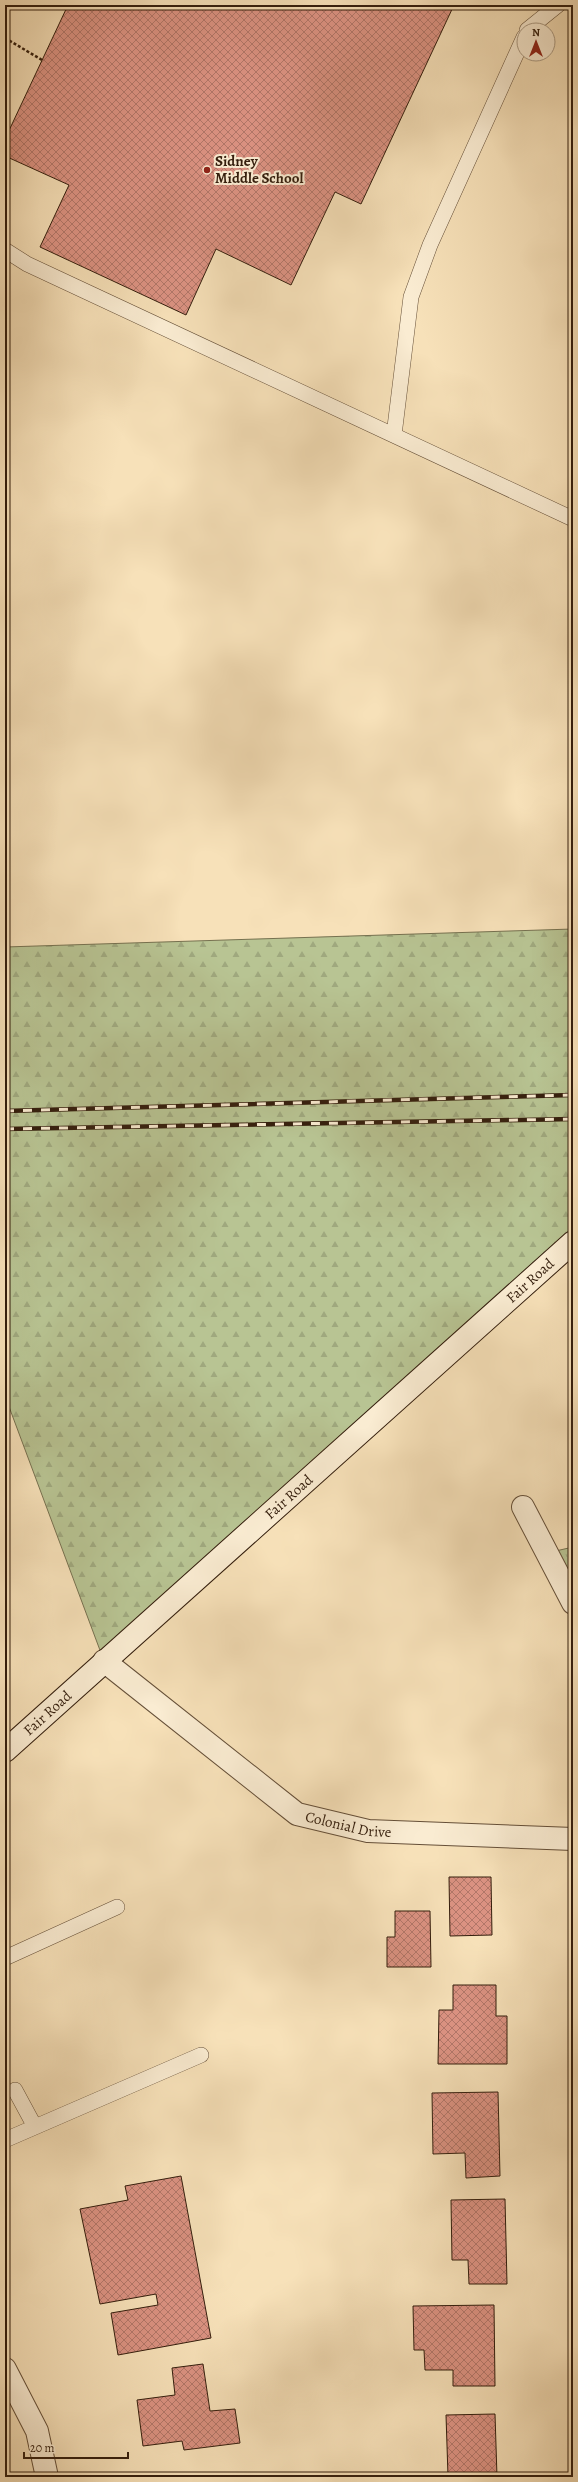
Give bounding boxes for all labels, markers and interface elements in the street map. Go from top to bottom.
north arrow [516,22,556,62]
text: N [532,25,540,40]
place label: Sidney Middle School [215,151,303,188]
marker: Sidney Middle School [202,165,212,175]
street label: Fair Road [502,1253,559,1307]
street label: Fair Road [260,1469,318,1524]
street label: Fair Road [19,1685,77,1740]
street label: Colonial Drive [303,1806,392,1842]
scale bar [24,2434,128,2460]
text: 20 m [30,2440,54,2456]

